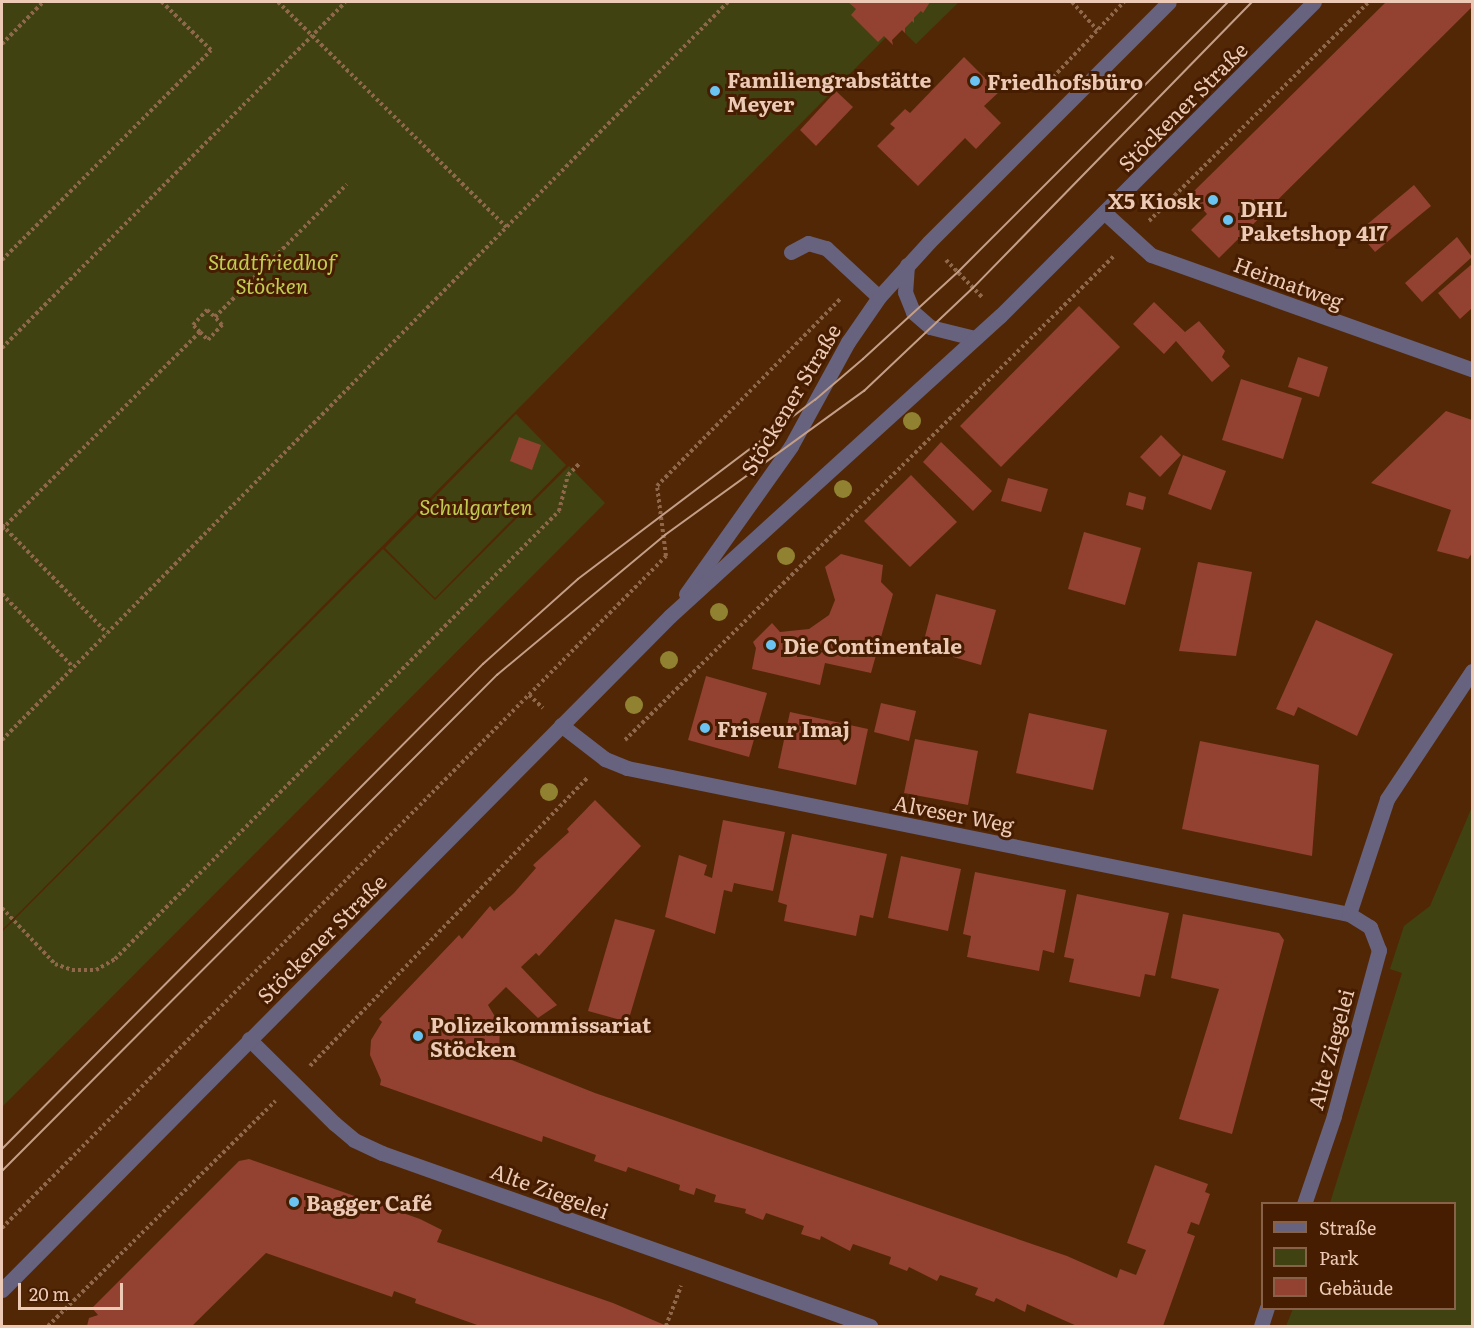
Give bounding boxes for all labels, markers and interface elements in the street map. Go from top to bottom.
street label: Stöckener Straße [1112,36,1252,176]
place label: Familiengrabstätte Meyer [727,66,931,116]
place label: Friedhofsbüro [987,68,1143,94]
marker: Friedhofsbüro [968,74,982,88]
marker: Familiengrabstätte Meyer [708,84,722,98]
place label: X5 Kiosk [1108,187,1201,213]
marker: X5 Kiosk [1206,193,1220,207]
place label: DHL Paketshop 417 [1240,195,1388,245]
marker: DHL Paketshop 417 [1221,213,1235,227]
park label: Stadtfriedhof Stöcken [208,248,336,298]
street label: Heimatweg [1231,251,1347,313]
street label: Stöckener Straße [735,319,845,479]
park label: Schulgarten [419,493,533,519]
place label: Die Continentale [783,632,962,658]
marker: Die Continentale [764,638,778,652]
place label: Friseur Imaj [717,715,850,741]
marker: Friseur Imaj [698,721,712,735]
street label: Alveser Weg [892,789,1016,837]
street label: Stöckener Straße [251,868,391,1008]
street label: Alte Ziegelei [1302,986,1358,1112]
place label: Polizeikommissariat Stöcken [430,1011,651,1061]
marker: Polizeikommissariat Stöcken [411,1029,425,1043]
street label: Alte Ziegelei [487,1157,613,1223]
place label: Bagger Café [306,1189,432,1215]
marker: Bagger Café [287,1195,301,1209]
legend [1261,1202,1456,1310]
text: Straße [1319,1214,1376,1241]
text: Park [1319,1244,1358,1271]
scale bar [21,1271,126,1309]
text: Gebäude [1319,1274,1393,1301]
text: 20 m [29,1280,70,1307]

